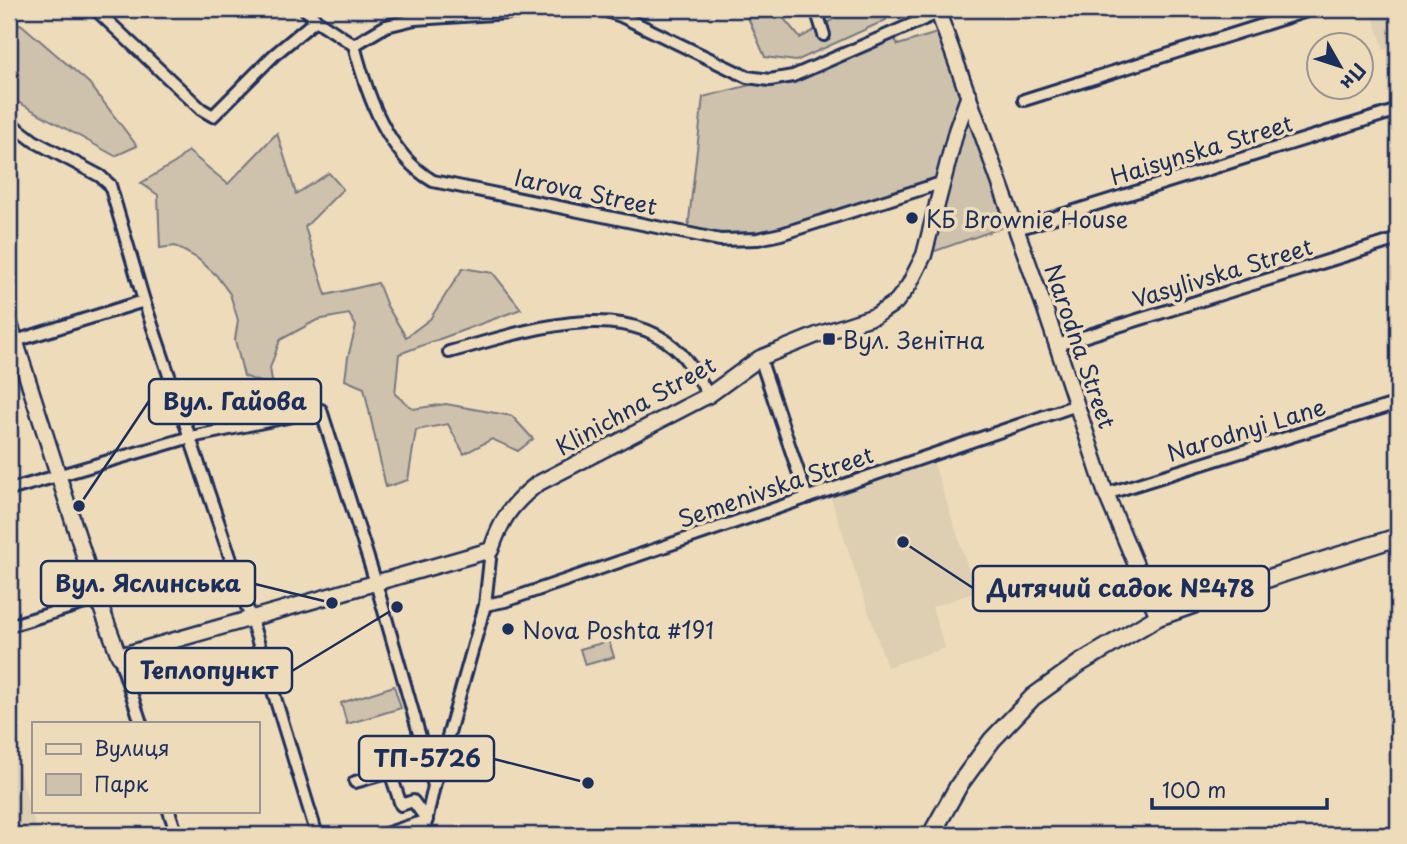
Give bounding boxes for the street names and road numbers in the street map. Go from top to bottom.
street label: Haisynska Street [1106,105,1296,193]
street label: Iarova Street [511,159,661,223]
street label: Vasylivska Street [1128,228,1316,316]
street label: Narodna Street [1036,259,1126,433]
street label: Klinichna Street [549,347,721,463]
street label: Narodnyi Lane [1162,388,1330,470]
street label: Semenivska Street [673,436,877,536]

